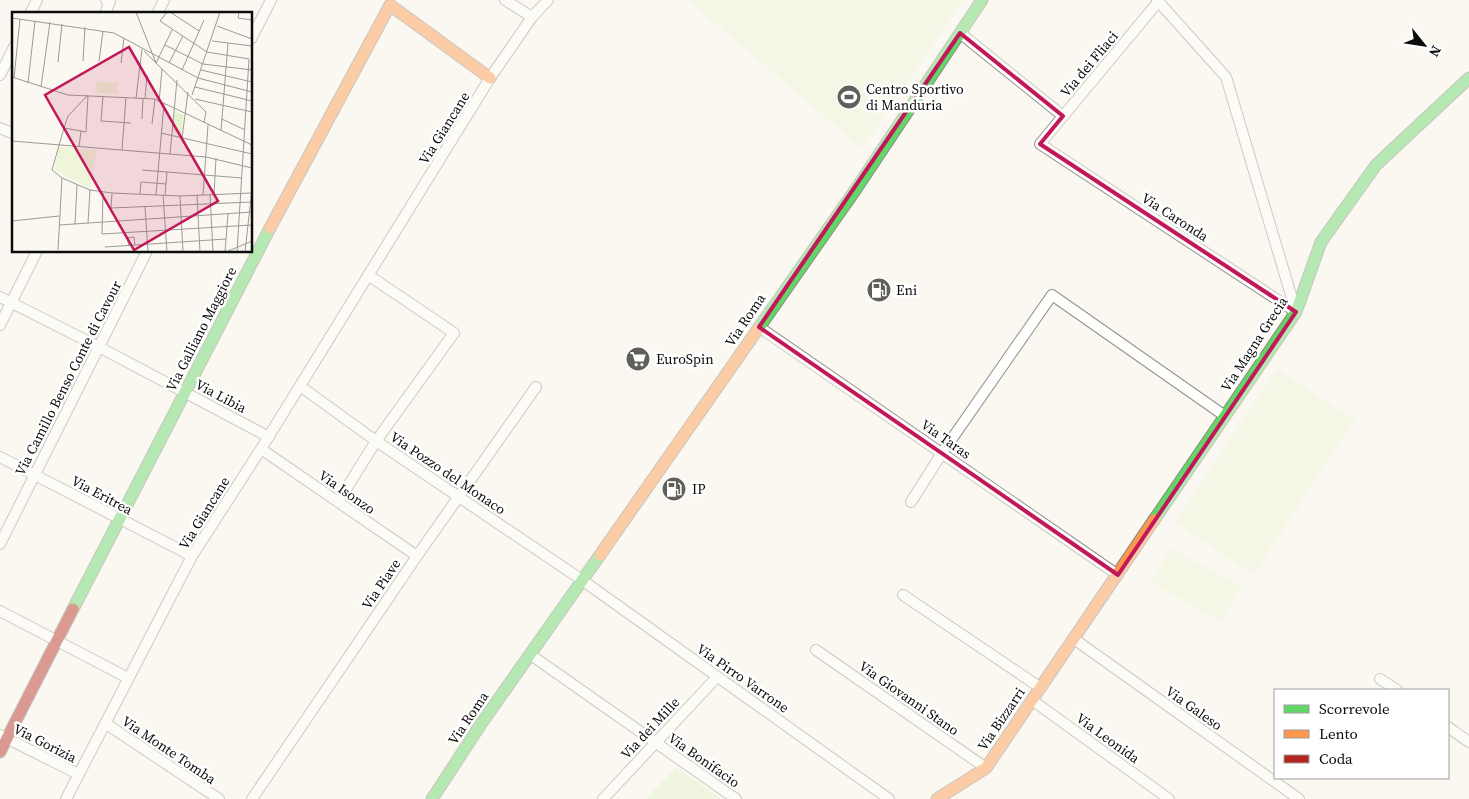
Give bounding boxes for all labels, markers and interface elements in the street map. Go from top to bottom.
inset map [12,12,252,252]
north arrow [1399,20,1449,70]
street label: Via dei Fliaci [1055,27,1123,101]
text: N [1424,42,1446,61]
place label: Centro Sportivo di Manduria [866,79,964,115]
sports icon: Centro Sportivo di Manduria [836,84,862,110]
street label: Via Giancane [414,88,474,168]
street label: Via Caronda [1138,188,1213,247]
street label: Via Galliano Maggiore [161,263,241,395]
street label: Via Camillo Benso Conte di Cavour [10,277,126,479]
fuel station icon: Eni [866,277,892,303]
place label: Eni [896,280,917,300]
street label: Via Roma [720,289,771,350]
street label: Via Magna Grecia [1216,292,1293,395]
supermarket icon: EuroSpin [625,346,651,372]
place label: EuroSpin [656,349,714,369]
street label: Via Libia [192,374,251,418]
street label: Via Taras [917,414,975,464]
street label: Via Pozzo del Monaco [386,427,510,519]
street label: Via Isonzo [315,465,380,519]
street label: Via Eritrea [68,471,137,520]
street label: Via Giancane [174,473,234,553]
fuel station icon: IP [661,476,687,502]
place label: IP [692,479,705,499]
street label: Via Piave [357,555,405,613]
street label: Via Pirro Varrone [693,639,793,717]
street label: Via Giovanni Stano [855,656,963,740]
street label: Via Galeso [1162,681,1227,735]
street label: Via Bizzarri [972,683,1030,755]
street label: Via Roma [443,687,494,748]
legend [1274,689,1449,779]
street label: Via dei Mille [616,693,684,763]
text: Scorrevole [1319,698,1390,719]
street label: Via Leonida [1072,708,1145,768]
street label: Via Monte Tomba [118,711,221,789]
street label: Via Gorizia [10,719,81,768]
text: Lento [1319,723,1358,744]
street label: Via Bonifacio [664,728,744,792]
text: Coda [1319,748,1353,769]

